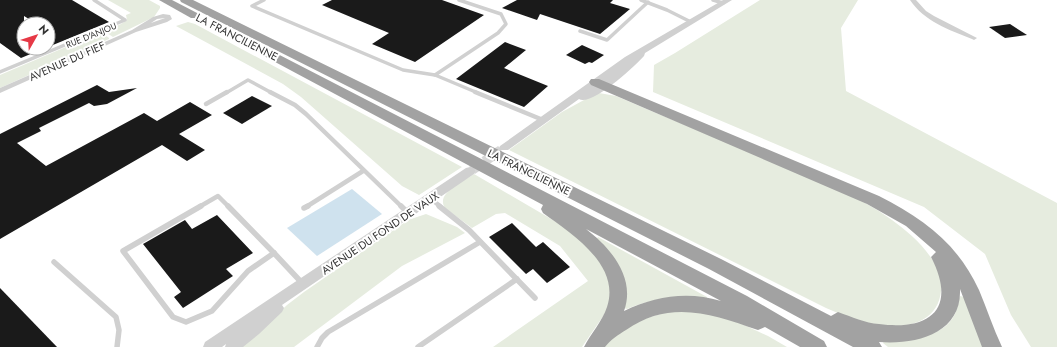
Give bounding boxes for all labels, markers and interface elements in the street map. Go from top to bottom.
street label: LA FRANCILIENNE [193,9,281,65]
north arrow [16,16,56,56]
street label: RUE D'ANJOU [64,19,118,51]
text: N [35,21,53,38]
street label: AVENUE DU FIEF [26,37,108,85]
street label: LA FRANCILIENNE [485,145,573,199]
street label: AVENUE DU FOND DE VAUX [318,188,442,278]

